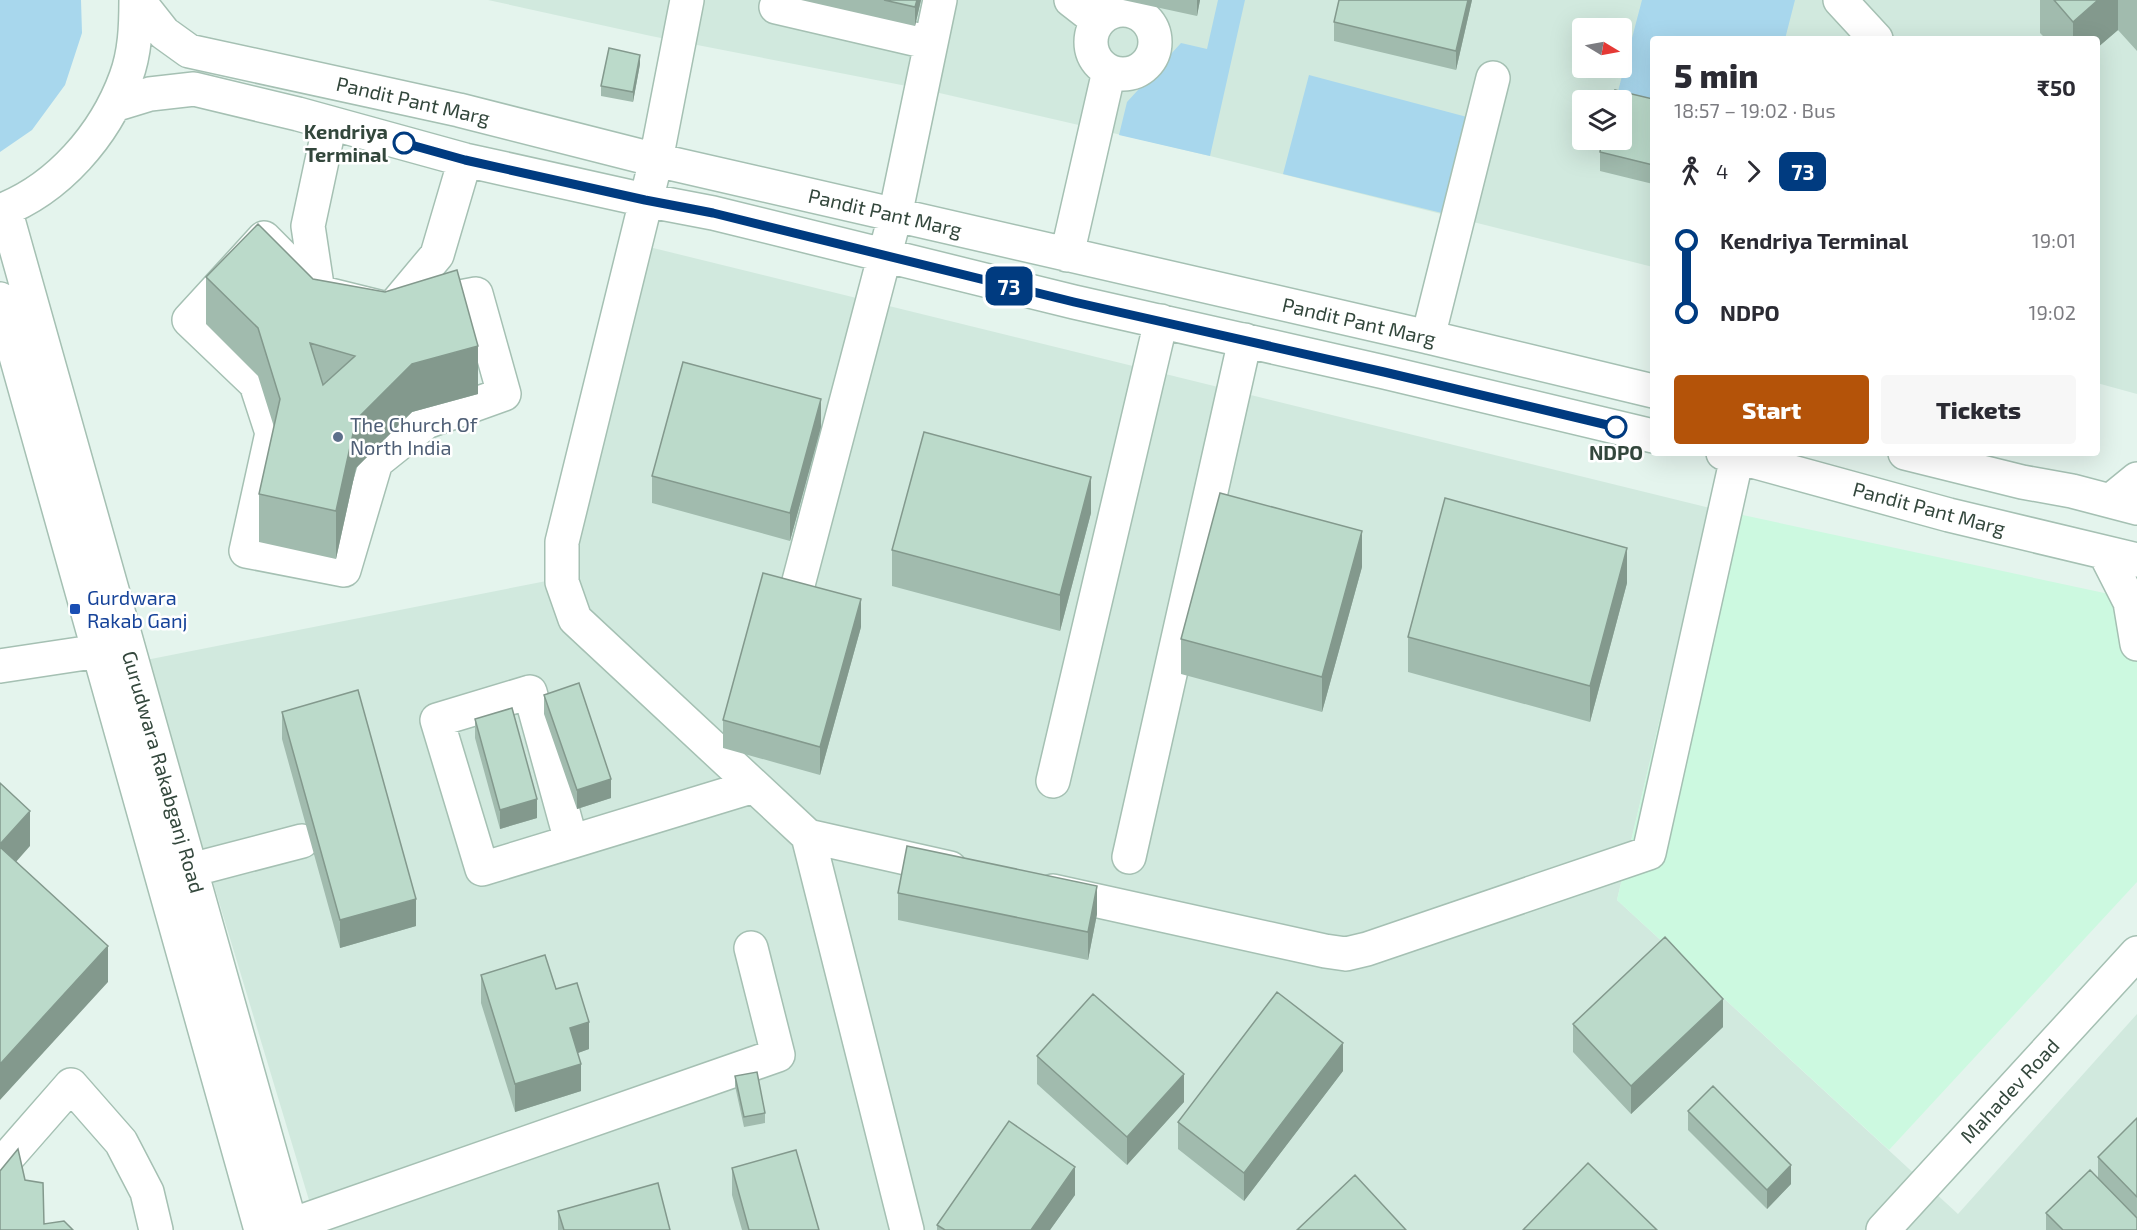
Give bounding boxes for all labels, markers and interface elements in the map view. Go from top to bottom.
north arrow [1572,18,1632,78]
map controls [1572,18,1632,150]
text: 5 min [1674,55,1758,95]
street label: Pandit Pant Marg [334,71,492,129]
text: ₹50 [2037,74,2076,100]
button: layers [1572,90,1632,150]
text: 18:57 – 19:02 · Bus [1674,98,1836,122]
place label: Kendriya Terminal [304,119,388,166]
marker: Kendriya Terminal [393,132,415,154]
icon: walk [1674,155,1707,188]
icon: forward [1737,155,1770,188]
text: 4 [1716,159,1728,183]
text: 73 [1791,159,1814,184]
street label: Pandit Pant Marg [806,183,964,241]
text: Kendriya Terminal [1720,227,1908,253]
text: 19:01 [2032,228,2076,252]
line badge: 73 [982,266,1036,306]
text: 73 [998,274,1021,299]
street label: Pandit Pant Marg [1280,292,1438,350]
text: NDPO [1720,299,1780,325]
text: 19:02 [2029,300,2076,324]
button: Start [1674,375,1869,444]
button: Tickets [1881,375,2076,444]
place label: The Church Of North India [350,412,478,459]
marker: NDPO [1605,416,1627,438]
marker: The Church Of North India [331,430,345,444]
place label: NDPO [1589,440,1643,464]
street label: Pandit Pant Marg [1850,476,2008,540]
place label: Gurdwara Rakab Ganj [87,585,188,632]
marker: Gurdwara Rakab Ganj [68,602,82,616]
street label: Gurudwara Rakabganj Road [118,648,210,896]
street label: Mahadev Road [1955,1033,2064,1147]

